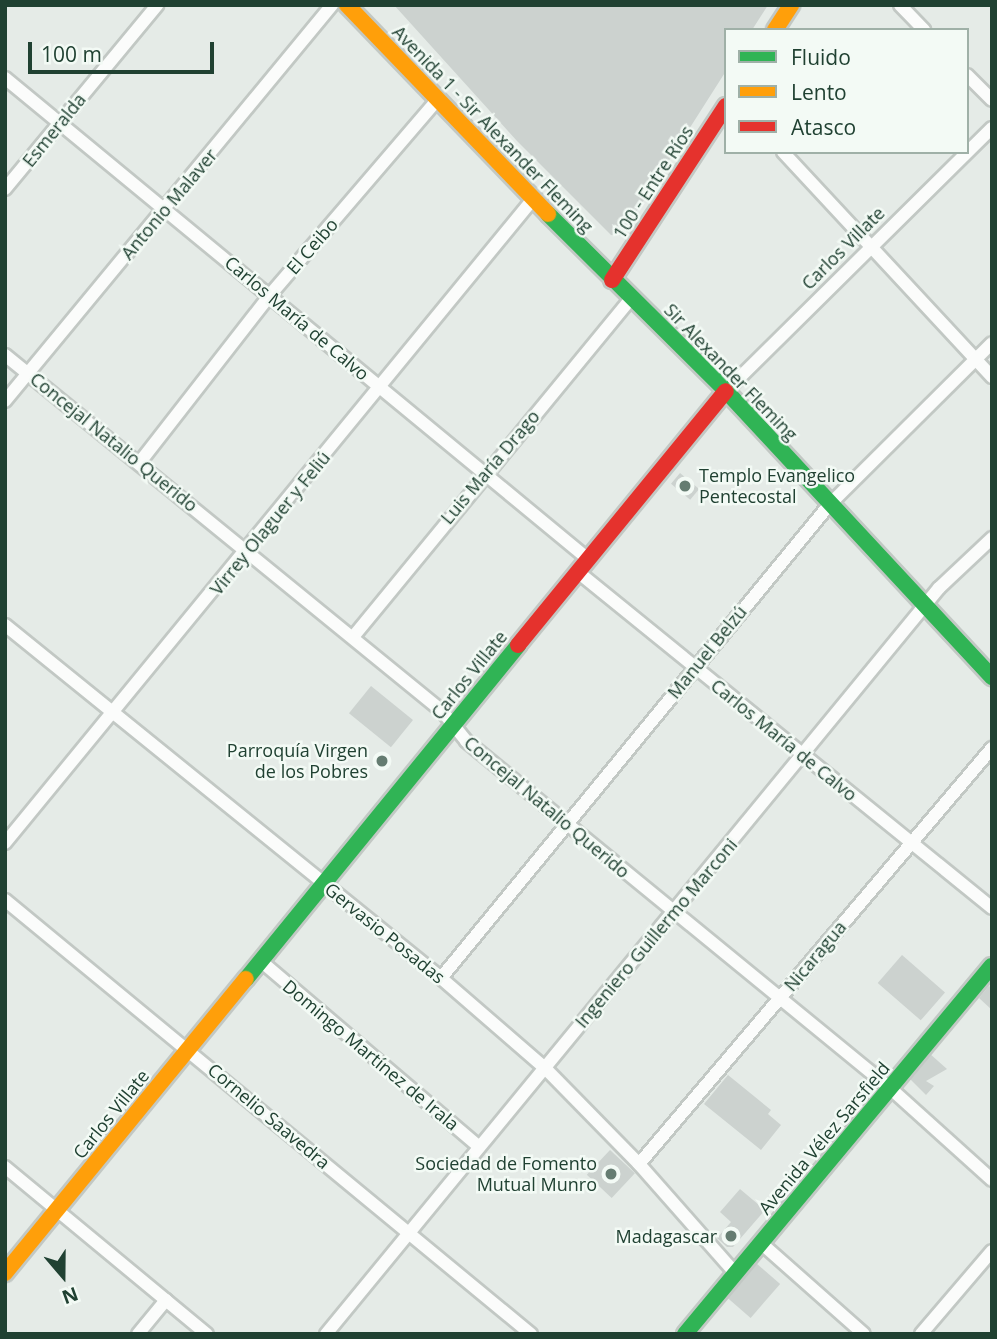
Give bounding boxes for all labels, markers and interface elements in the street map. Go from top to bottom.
street label: Avenida 1 - Sir Alexander Fleming [388,21,598,237]
scale bar [32,28,217,72]
legend [724,28,969,154]
text: 100 m [41,40,102,68]
text: Fluido [791,43,851,71]
text: Lento [791,78,847,106]
street label: Esmeralda [18,89,90,171]
text: Atasco [791,113,856,141]
street label: 100 - Entre Ríos [608,121,698,243]
street label: Antonio Malaver [116,144,222,264]
street label: Carlos Villate [797,202,889,294]
street label: El Ceibo [282,214,342,278]
street label: Carlos María de Calvo [221,251,373,385]
street label: Sir Alexander Fleming [660,299,802,445]
street label: Concejal Natalio Querido [26,368,202,516]
street label: Luis María Drago [436,406,544,528]
street label: Virrey Olaguer y Feliú [205,447,335,599]
place label: Templo Evangelico Pentecostal [699,465,855,508]
marker: Templo Evangelico Pentecostal [677,478,693,494]
street label: Manuel Belzú [663,601,751,703]
street label: Carlos Villate [427,626,511,724]
street label: Carlos María de Calvo [707,674,861,806]
street label: Concejal Natalio Querido [460,732,634,882]
place label: Parroquía Virgen de los Pobres [227,740,368,782]
marker: Parroquía Virgen de los Pobres [374,753,390,769]
street label: Ingeniero Guillermo Marconi [570,834,742,1032]
street label: Gervasio Posadas [321,878,449,988]
street label: Nicaragua [779,917,851,995]
street label: Domingo Martínez de Irala [279,975,463,1135]
street label: Avenida Vélez Sarsfield [754,1057,894,1219]
street label: Cornelio Saavedra [204,1059,334,1173]
street label: Carlos Villate [69,1065,153,1163]
place label: Sociedad de Fomento Mutual Munro [415,1153,597,1196]
marker: Sociedad de Fomento Mutual Munro [603,1166,619,1182]
place label: Madagascar [615,1225,717,1247]
marker: Madagascar [723,1228,739,1244]
north arrow [28,1241,98,1311]
text: N [58,1281,82,1311]

